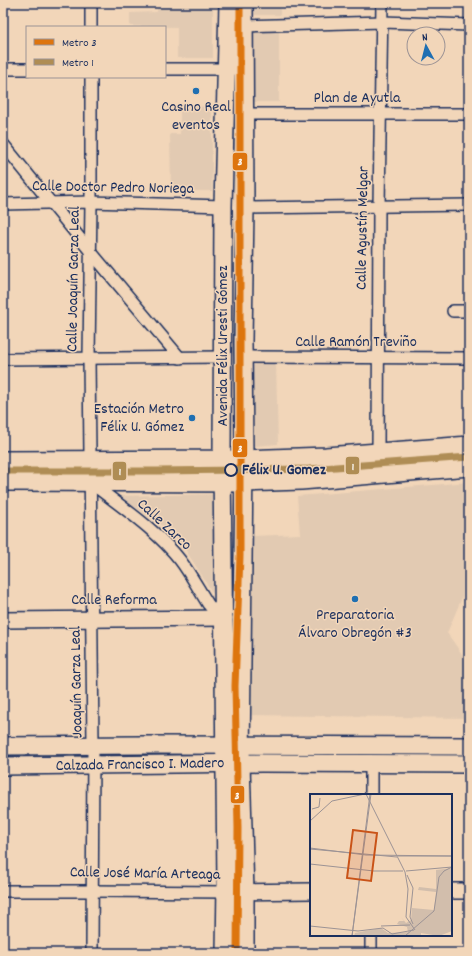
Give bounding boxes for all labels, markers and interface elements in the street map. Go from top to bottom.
legend [26,26,166,78]
north arrow [406,26,446,66]
text: N [421,30,429,46]
text: Metro 3 [62,35,97,52]
text: Metro 1 [62,55,94,72]
marker: Casino Real eventos [191,86,201,96]
street label: Plan de Ayutla [313,87,401,110]
place label: Casino Real eventos [161,96,231,137]
line badge: 3 [232,152,248,171]
text: 3 [238,155,243,171]
street label: Calle Agustín Melgar [350,166,376,290]
street label: Calle Doctor Pedro Noriega [32,175,195,201]
street label: Calle Joaquín Garza Leal [61,206,87,352]
street label: Avenida Félix Uresti Gómez [212,265,235,427]
street label: Calle Ramón Treviño [295,331,417,354]
place label: Estación Metro Félix U. Gómez [94,398,184,439]
marker: Estación Metro Félix U. Gómez [187,413,197,423]
line badge: 3 [232,438,248,458]
text: 3 [238,442,243,458]
line badge: 1 [345,456,360,475]
place label: Félix U. Gomez [242,459,327,482]
text: 1 [352,460,354,476]
line badge: 1 [112,461,127,481]
marker: Félix U. Gomez [224,463,238,477]
text: 1 [119,465,121,481]
street label: Calle Zarco [131,493,197,557]
street label: Calle Reforma [71,589,157,612]
marker: Preparatoria Álvaro Obregón #3 [350,594,360,604]
place label: Preparatoria Álvaro Obregón #3 [298,604,412,645]
street label: Joaquín Garza Leal [65,626,89,738]
street label: Calzada Francisco I. Madero [56,752,224,778]
line badge: 3 [230,785,245,804]
text: 3 [235,789,240,805]
inset map [310,794,452,936]
street label: Calle José María Arteaga [70,861,221,887]

